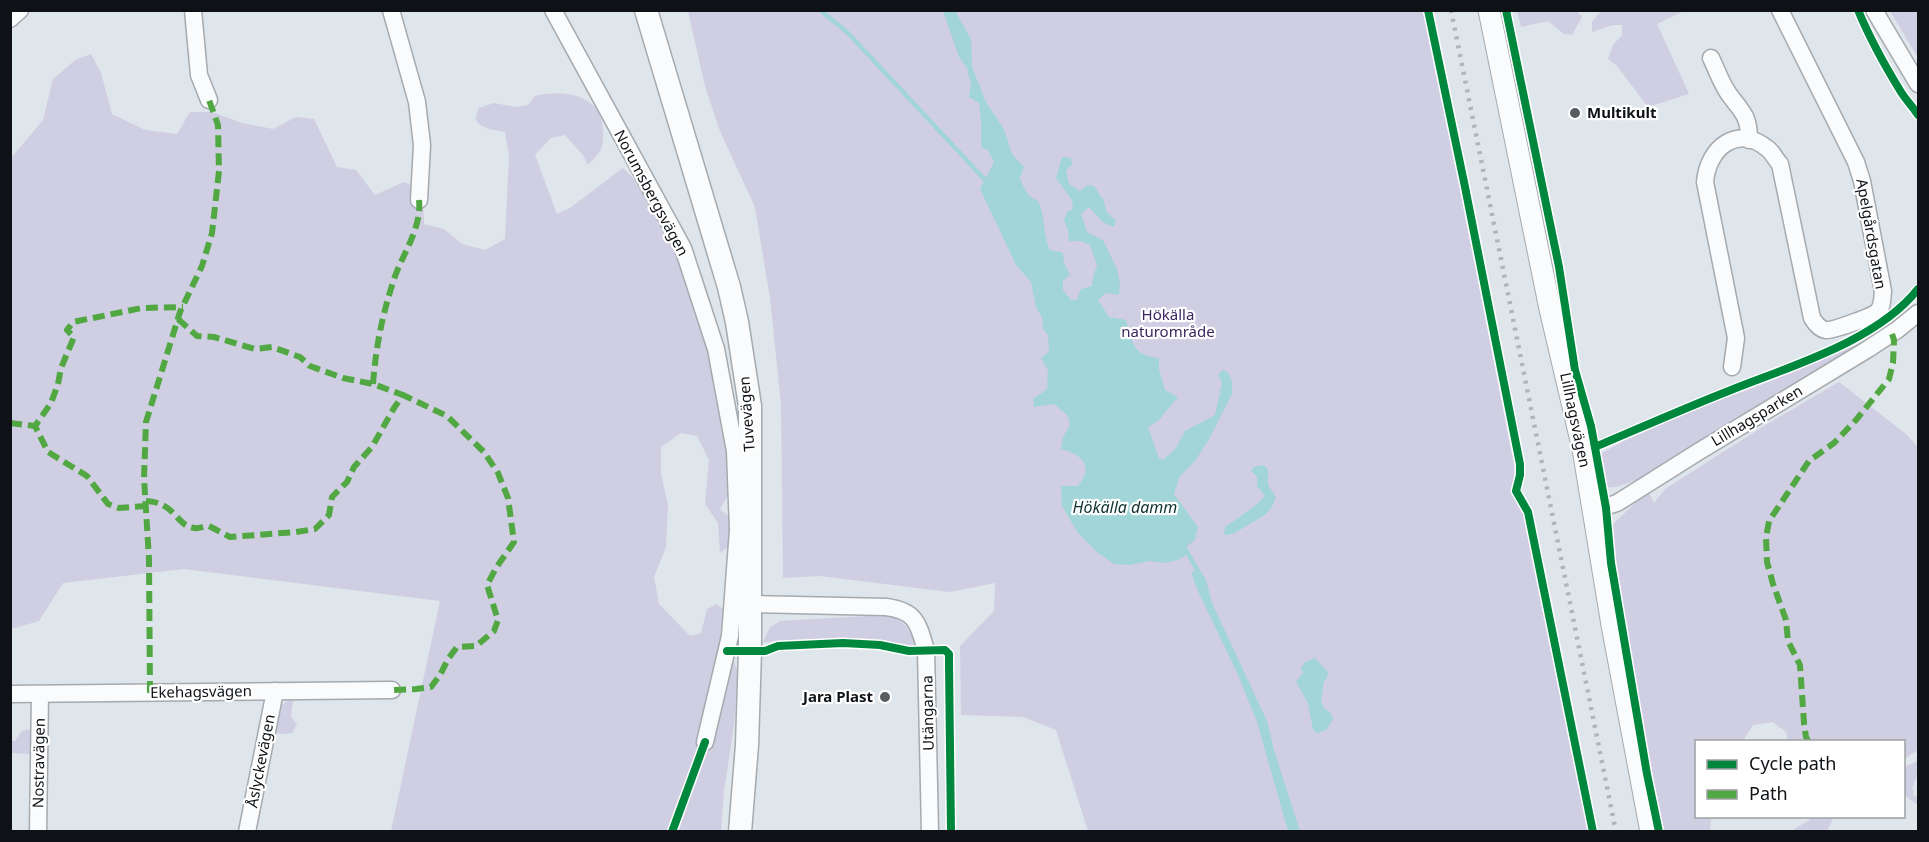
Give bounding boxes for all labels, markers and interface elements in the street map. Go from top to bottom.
place label: Multikult [1587,102,1657,122]
marker: Multikult [1568,106,1582,120]
street label: Norumsbergsvägen [610,126,694,259]
street label: Apelgårdsgatan [1852,177,1892,291]
park label: Hökälla naturområde [1121,304,1215,341]
street label: Lillhagsvägen [1556,370,1596,469]
street label: Tuvevägen [733,376,759,452]
street label: Lillhagsparken [1707,380,1806,450]
water label: Hökälla damm [1073,496,1177,518]
street label: Utängarna [916,675,938,751]
street label: Ekehagsvägen [150,680,252,702]
place label: Jara Plast [801,686,873,706]
marker: Jara Plast [878,690,892,704]
street label: Åslyckevägen [241,712,279,809]
street label: Nostravägen [27,718,49,808]
legend [1695,740,1905,818]
text: Cycle path [1749,751,1836,775]
text: Path [1749,781,1788,805]

